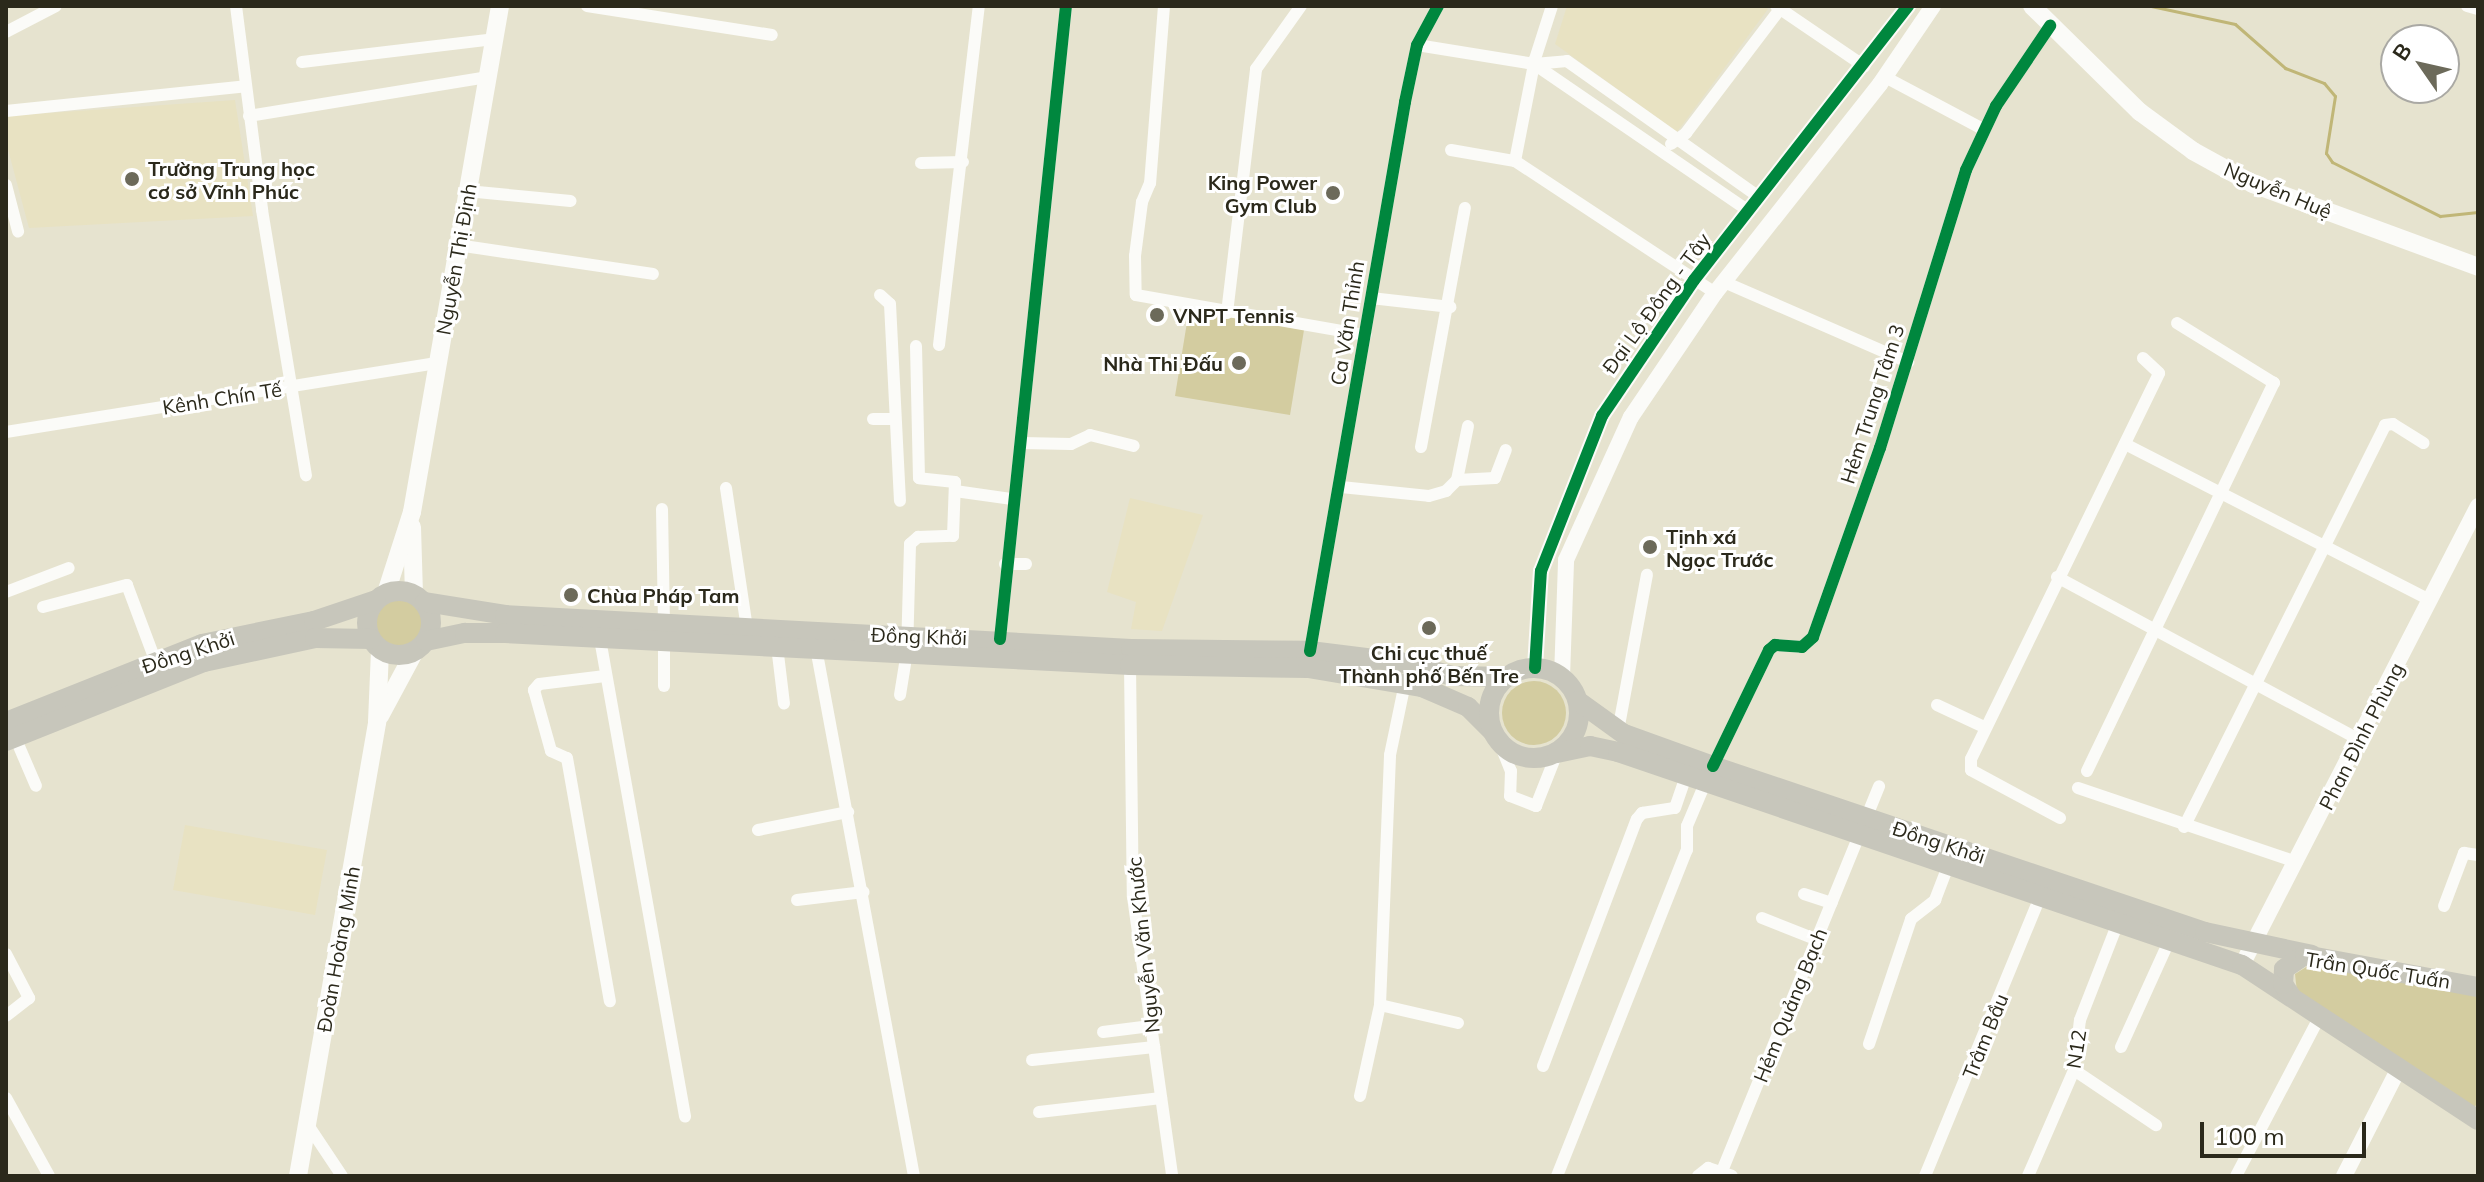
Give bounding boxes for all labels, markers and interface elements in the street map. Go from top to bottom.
north arrow [2380,24,2460,104]
text: B [2386,38,2418,66]
place label: Trường Trung học cơ sở Vĩnh Phúc [148,156,315,203]
street label: Nguyễn Huệ [2221,157,2335,223]
marker: Trường Trung học cơ sở Vĩnh Phúc [123,170,141,188]
place label: King Power Gym Club [1208,170,1317,217]
street label: Nguyễn Thị Định [431,181,481,337]
marker: King Power Gym Club [1324,184,1342,202]
street label: Đại Lộ Đông - Tây [1597,228,1715,378]
street label: Ca Văn Thỉnh [1325,259,1369,387]
place label: VNPT Tennis [1173,303,1294,327]
marker: VNPT Tennis [1148,306,1166,324]
street label: Hẻm Trung Tâm 3 [1835,321,1909,487]
place label: Nhà Thi Đấu [1103,351,1223,375]
marker: Nhà Thi Đấu [1230,354,1248,372]
street label: Kênh Chín Tế [161,377,283,419]
place label: Tịnh xá Ngọc Trước [1666,524,1773,571]
marker: Tịnh xá Ngọc Trước [1641,538,1659,556]
place label: Chùa Pháp Tam [587,583,739,607]
marker: Chùa Pháp Tam [562,586,580,604]
marker: Chi cục thuế Thành phố Bến Tre [1420,619,1438,637]
street label: Đồng Khởi [871,622,967,650]
street label: Đồng Khởi [139,626,237,678]
place label: Chi cục thuế Thành phố Bến Tre [1339,640,1519,687]
street label: Phan Đình Phùng [2314,658,2408,814]
street label: Đồng Khởi [1890,816,1988,868]
street label: Nguyễn Văn Khước [1122,856,1164,1034]
street label: Đoàn Hoàng Minh [312,864,364,1034]
street label: Hẻm Quảng Bạch [1748,924,1832,1086]
street label: Trần Quốc Tuấn [2304,947,2452,993]
street label: Trâm Bầu [1957,990,2013,1082]
street label: N12 [2061,1028,2091,1070]
scale bar [2204,1106,2370,1156]
text: 100 m [2214,1121,2285,1151]

